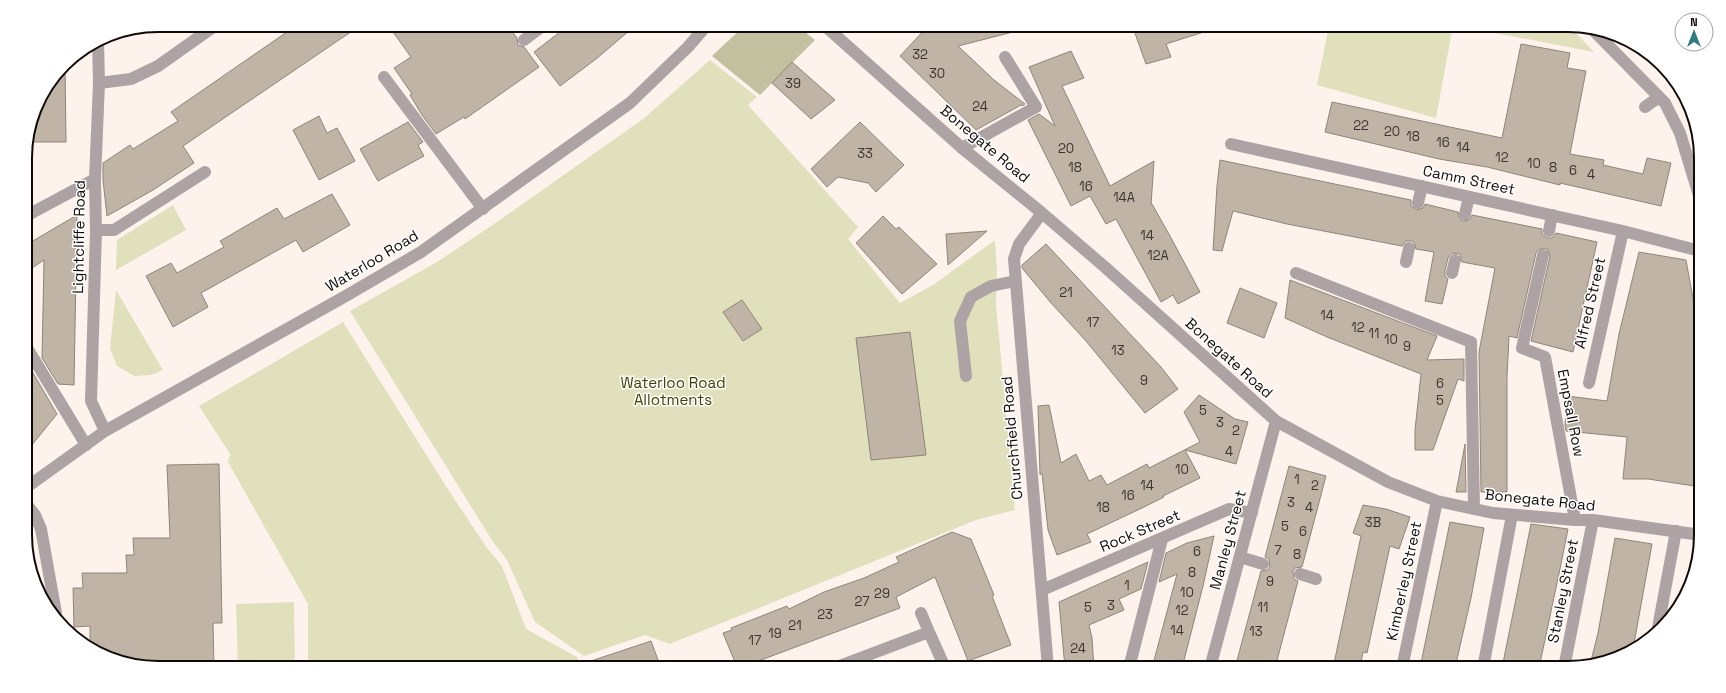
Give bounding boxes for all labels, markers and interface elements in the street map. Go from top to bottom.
north arrow [1674,12,1714,52]
text: N [1690,15,1698,29]
house number: 32 [912,46,928,63]
house number: 30 [929,65,945,82]
house number: 39 [785,75,801,92]
house number: 24 [972,98,988,115]
street label: Bonegate Road [937,101,1034,187]
house number: 22 [1353,117,1369,134]
house number: 20 [1384,123,1400,140]
house number: 18 [1406,128,1420,145]
house number: 16 [1436,134,1450,151]
house number: 14 [1456,139,1470,156]
house number: 20 [1058,140,1074,157]
house number: 33 [857,145,873,162]
house number: 12 [1495,149,1509,166]
house number: 10 [1527,155,1541,172]
house number: 18 [1068,159,1082,176]
house number: 8 [1549,159,1557,176]
street label: Camm Street [1421,160,1517,199]
house number: 6 [1569,162,1577,179]
house number: 4 [1587,166,1595,183]
house number: 16 [1079,178,1093,195]
street label: Lightcliffe Road [68,180,89,294]
house number: 14A [1113,189,1135,206]
street label: Waterloo Road [322,225,422,296]
house number: 14 [1140,227,1154,244]
house number: 12A [1147,247,1169,264]
street label: Alfred Street [1570,255,1609,351]
house number: 21 [1059,284,1073,301]
house number: 14 [1320,307,1334,324]
street label: Bonegate Road [1182,313,1277,402]
house number: 17 [1087,314,1099,331]
house number: 12 [1351,319,1365,336]
house number: 11 [1369,325,1379,342]
house number: 10 [1384,331,1398,348]
house number: 9 [1403,338,1411,355]
house number: 13 [1111,342,1125,359]
street label: Empsall Row [1554,367,1589,459]
house number: 9 [1140,372,1148,389]
park label: Waterloo Road Allotments [620,373,726,409]
street label: Churchfield Road [997,375,1026,501]
house number: 6 [1436,375,1444,392]
house number: 5 [1436,392,1444,409]
house number: 5 [1199,402,1207,419]
house number: 3 [1216,414,1224,431]
house number: 2 [1232,422,1240,439]
house number: 4 [1225,443,1233,460]
house number: 10 [1175,461,1189,478]
house number: 1 [1294,471,1300,488]
house number: 14 [1140,477,1154,494]
house number: 2 [1311,477,1319,494]
street label: Bonegate Road [1484,484,1596,515]
house number: 16 [1121,487,1135,504]
street label: Manley Street [1205,488,1250,592]
house number: 3 [1287,494,1295,511]
house number: 18 [1096,499,1110,516]
house number: 4 [1305,499,1313,516]
street label: Rock Street [1097,505,1183,556]
house number: 3B [1365,514,1381,531]
house number: 5 [1281,518,1289,535]
street label: Kimberley Street [1382,519,1425,642]
house number: 6 [1299,523,1307,540]
street label: Stanley Street [1543,537,1582,644]
house number: 7 [1274,542,1282,559]
house number: 6 [1193,543,1201,560]
house number: 8 [1293,546,1301,563]
house number: 8 [1188,564,1196,581]
house number: 9 [1266,573,1274,590]
house number: 1 [1124,577,1130,594]
house number: 10 [1180,584,1194,601]
house number: 29 [874,585,890,602]
house number: 27 [854,593,870,610]
house number: 3 [1107,597,1115,614]
house number: 5 [1084,599,1092,616]
house number: 11 [1258,599,1268,616]
house number: 12 [1175,602,1189,619]
house number: 23 [817,606,833,623]
house number: 21 [788,617,802,634]
house number: 14 [1170,622,1184,639]
house number: 13 [1249,623,1263,640]
house number: 19 [768,625,782,642]
house number: 17 [749,632,761,649]
house number: 24 [1070,640,1086,657]

